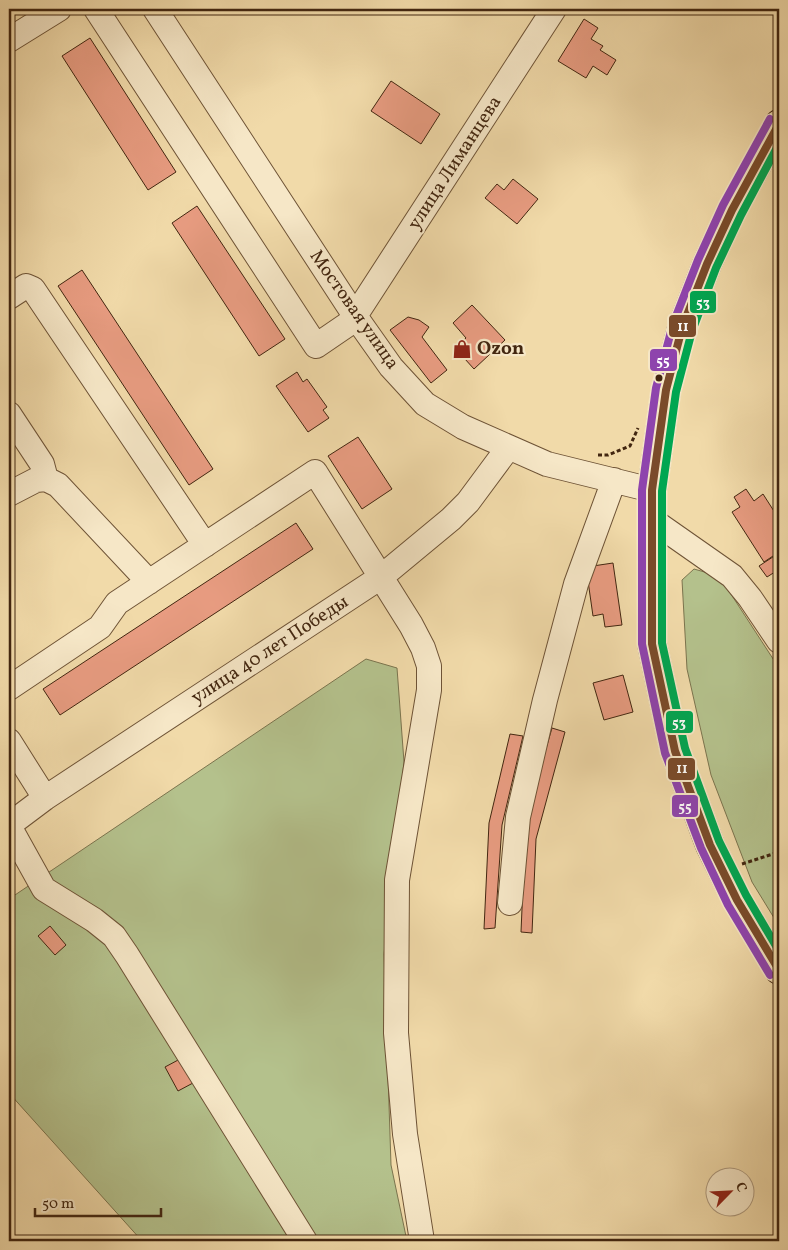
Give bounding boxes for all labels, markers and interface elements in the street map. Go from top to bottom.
street label: улица Лиманцева [402,91,508,235]
street label: Мостовая улица [303,245,405,375]
line badge: 53 [689,290,717,314]
text: 53 [696,294,710,313]
line badge: 11 [668,314,697,338]
text: 11 [677,318,689,337]
place label: Ozon [477,336,524,362]
shop icon: Ozon [451,338,473,360]
line badge: 55 [649,348,678,372]
text: 55 [656,352,670,371]
unlabelled marker [654,373,664,383]
street label: улица 40 лет Победы [186,589,354,711]
line badge: 53 [665,710,694,734]
text: 53 [672,714,686,733]
line badge: 11 [667,757,696,781]
text: 11 [676,760,688,779]
line badge: 55 [671,794,699,818]
text: 55 [678,798,692,817]
north arrow [706,1168,756,1218]
text: С [730,1179,751,1195]
scale bar [35,1185,161,1217]
text: 50 m [42,1194,74,1215]

